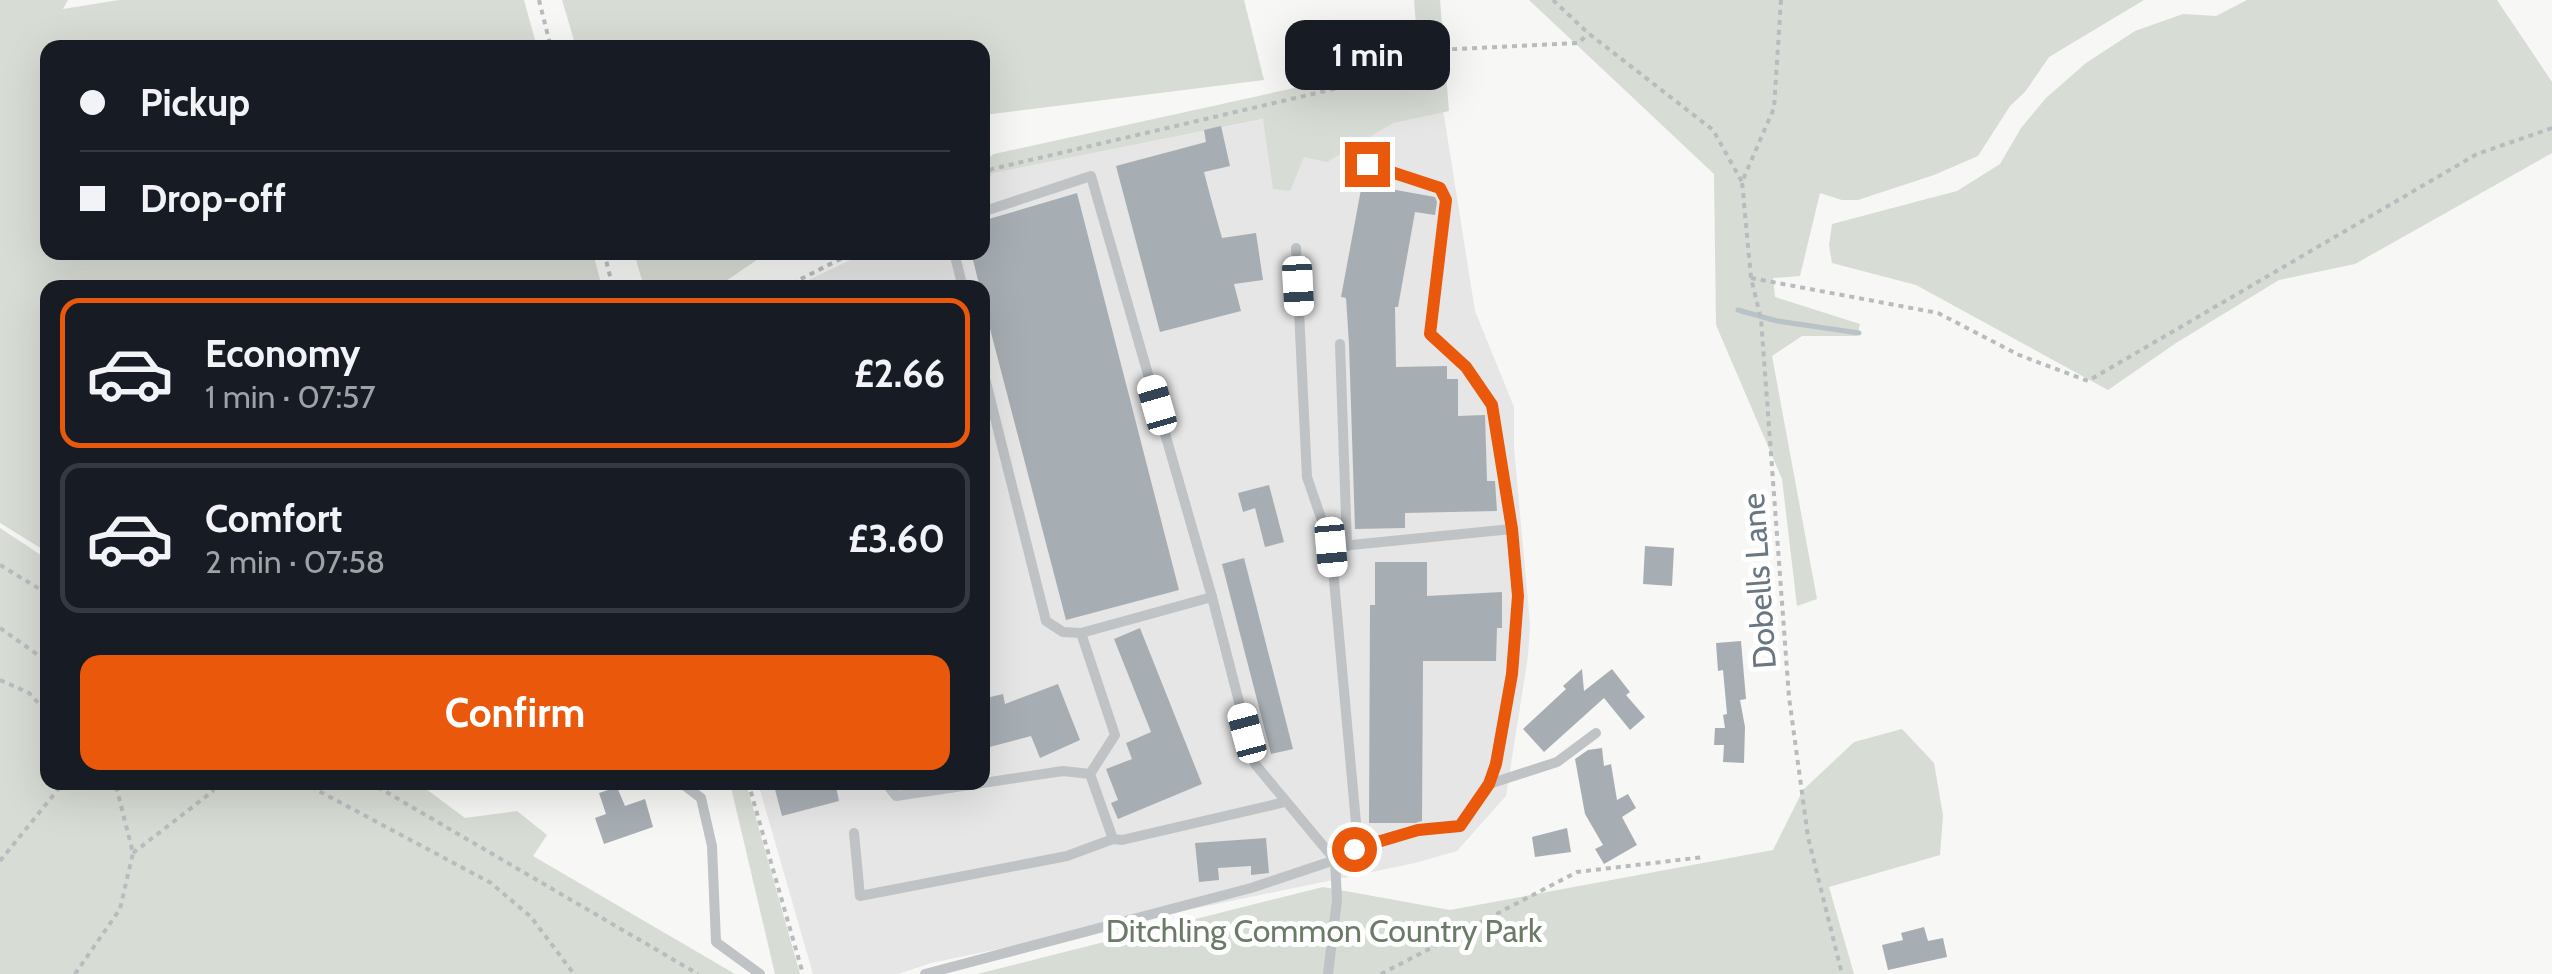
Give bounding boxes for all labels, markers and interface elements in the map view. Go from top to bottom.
callout: 1 min [1284,19,1450,89]
text: 1 min [1331,35,1404,74]
text: Pickup [140,79,250,126]
route end [1345,142,1390,187]
text: Drop-off [140,175,286,222]
car [1281,255,1315,317]
icon: car [85,328,175,418]
text: Economy [205,330,360,377]
text: £2.66 [854,350,945,397]
car [1134,372,1180,438]
text: 1 min · 07:57 [205,377,376,416]
street label: Dobells Lane [1733,492,1784,670]
icon: car [85,493,175,583]
text: Comfort [205,495,342,542]
text: £3.60 [848,515,945,562]
car [1313,516,1349,578]
text: 2 min · 07:58 [205,542,385,581]
button: Confirm [80,655,950,770]
car [1225,700,1269,766]
route start [1332,827,1377,872]
park label: Ditchling Common Country Park [1106,911,1543,950]

